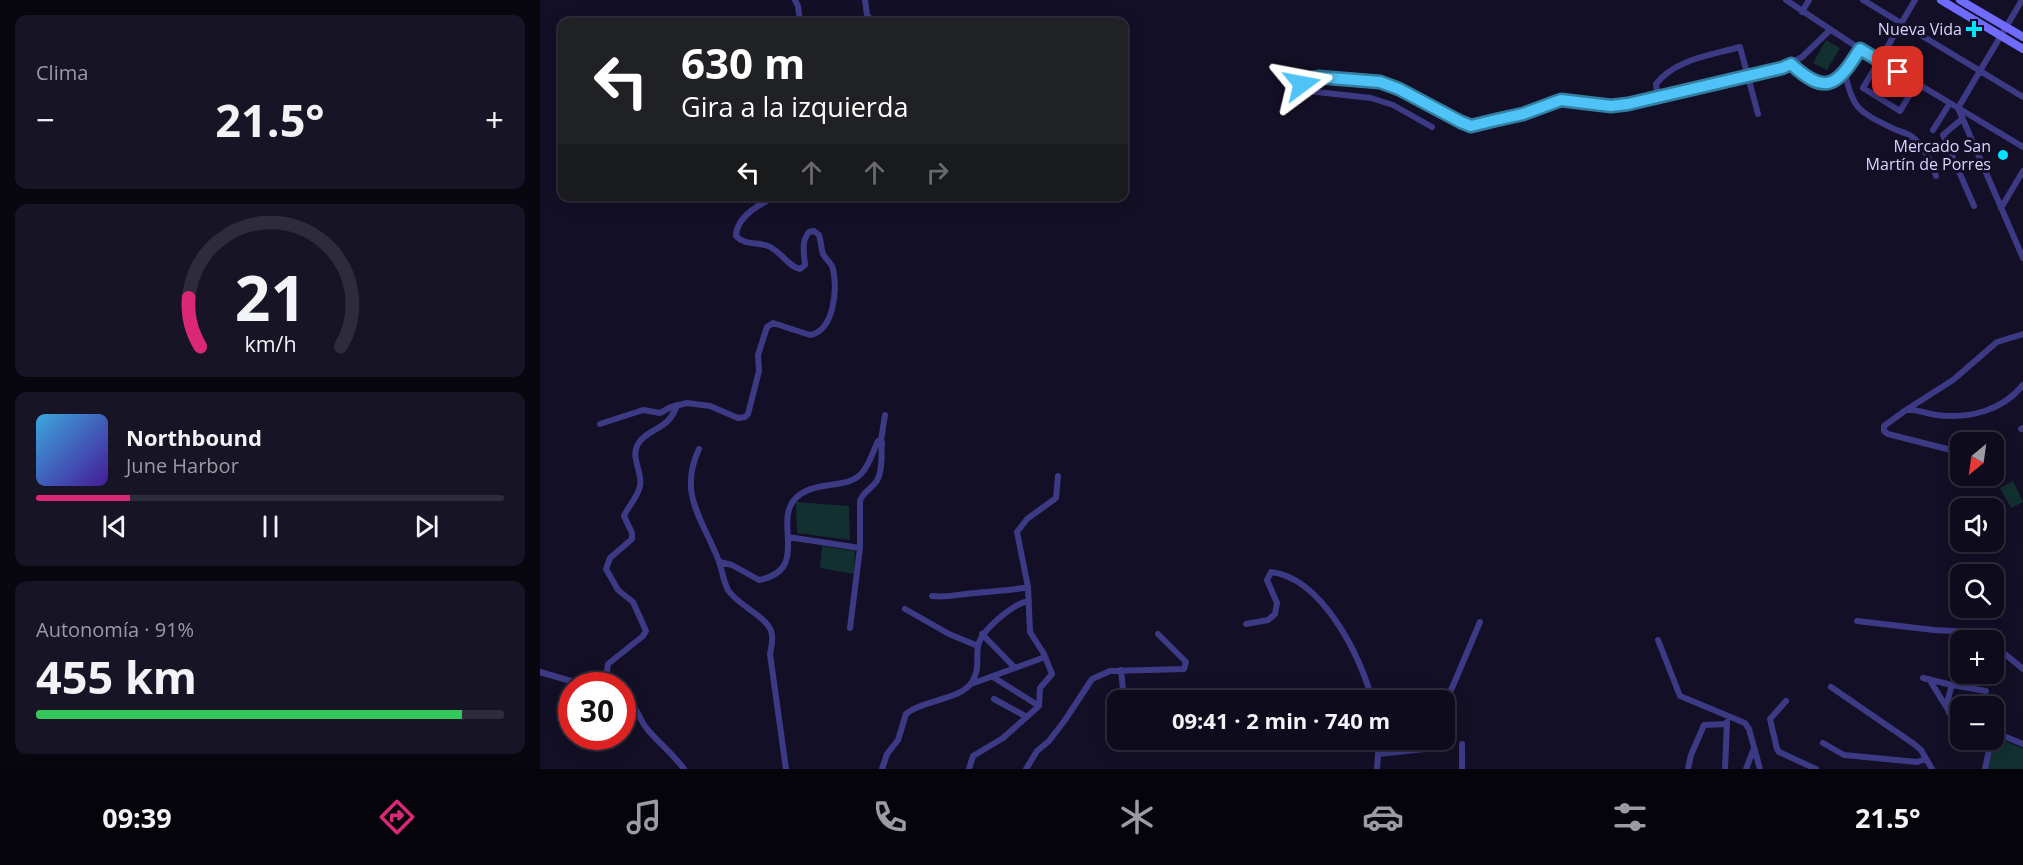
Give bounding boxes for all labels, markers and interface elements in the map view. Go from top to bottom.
place label: Nueva Vida [1878,18,1962,40]
marker: Nueva Vida [1967,22,1981,36]
text: 630 m [681,34,805,91]
icon: left [582,42,660,120]
pin [1872,46,1923,97]
position arrow [1270,52,1334,116]
icon: arrive [1881,55,1914,88]
text: Clima [36,59,88,86]
text: Gira a la izquierda [681,88,908,125]
text: 21.5° [215,89,325,150]
text: − [36,97,55,142]
text: + [485,97,504,142]
place label: Mercado San Martín de Porres [1866,135,1991,175]
marker: Mercado San Martín de Porres [1996,148,2010,162]
icon: left [732,156,765,189]
icon: ahead [795,156,828,189]
icon: ahead [858,156,891,189]
icon: right [921,156,954,189]
text: 21 [234,254,306,339]
text: km/h [244,330,296,359]
text: Northbound [126,422,262,452]
north arrow [1950,432,2004,486]
map controls [1950,432,2004,750]
text: June Harbor [126,452,239,479]
button: sound [1950,498,2004,552]
icon: previous [98,510,131,543]
icon: pause [254,510,287,543]
icon: next [410,510,443,543]
button: search [1950,564,2004,618]
text: Autonomía · 91% [36,616,194,643]
button: + [1950,630,2004,684]
text: 455 km [36,646,197,707]
speed limit sign: 30 [558,672,636,750]
button: − [1950,696,2004,750]
text: 09:41 · 2 min · 740 m [1172,705,1390,735]
icon: directions [376,796,418,838]
icon: music [623,796,665,838]
icon: phone [869,796,911,838]
icon: climate [1116,796,1158,838]
icon: car [1362,796,1404,838]
icon: filters [1609,796,1651,838]
text: 09:39 [102,799,172,836]
text: 21.5° [1855,799,1921,836]

